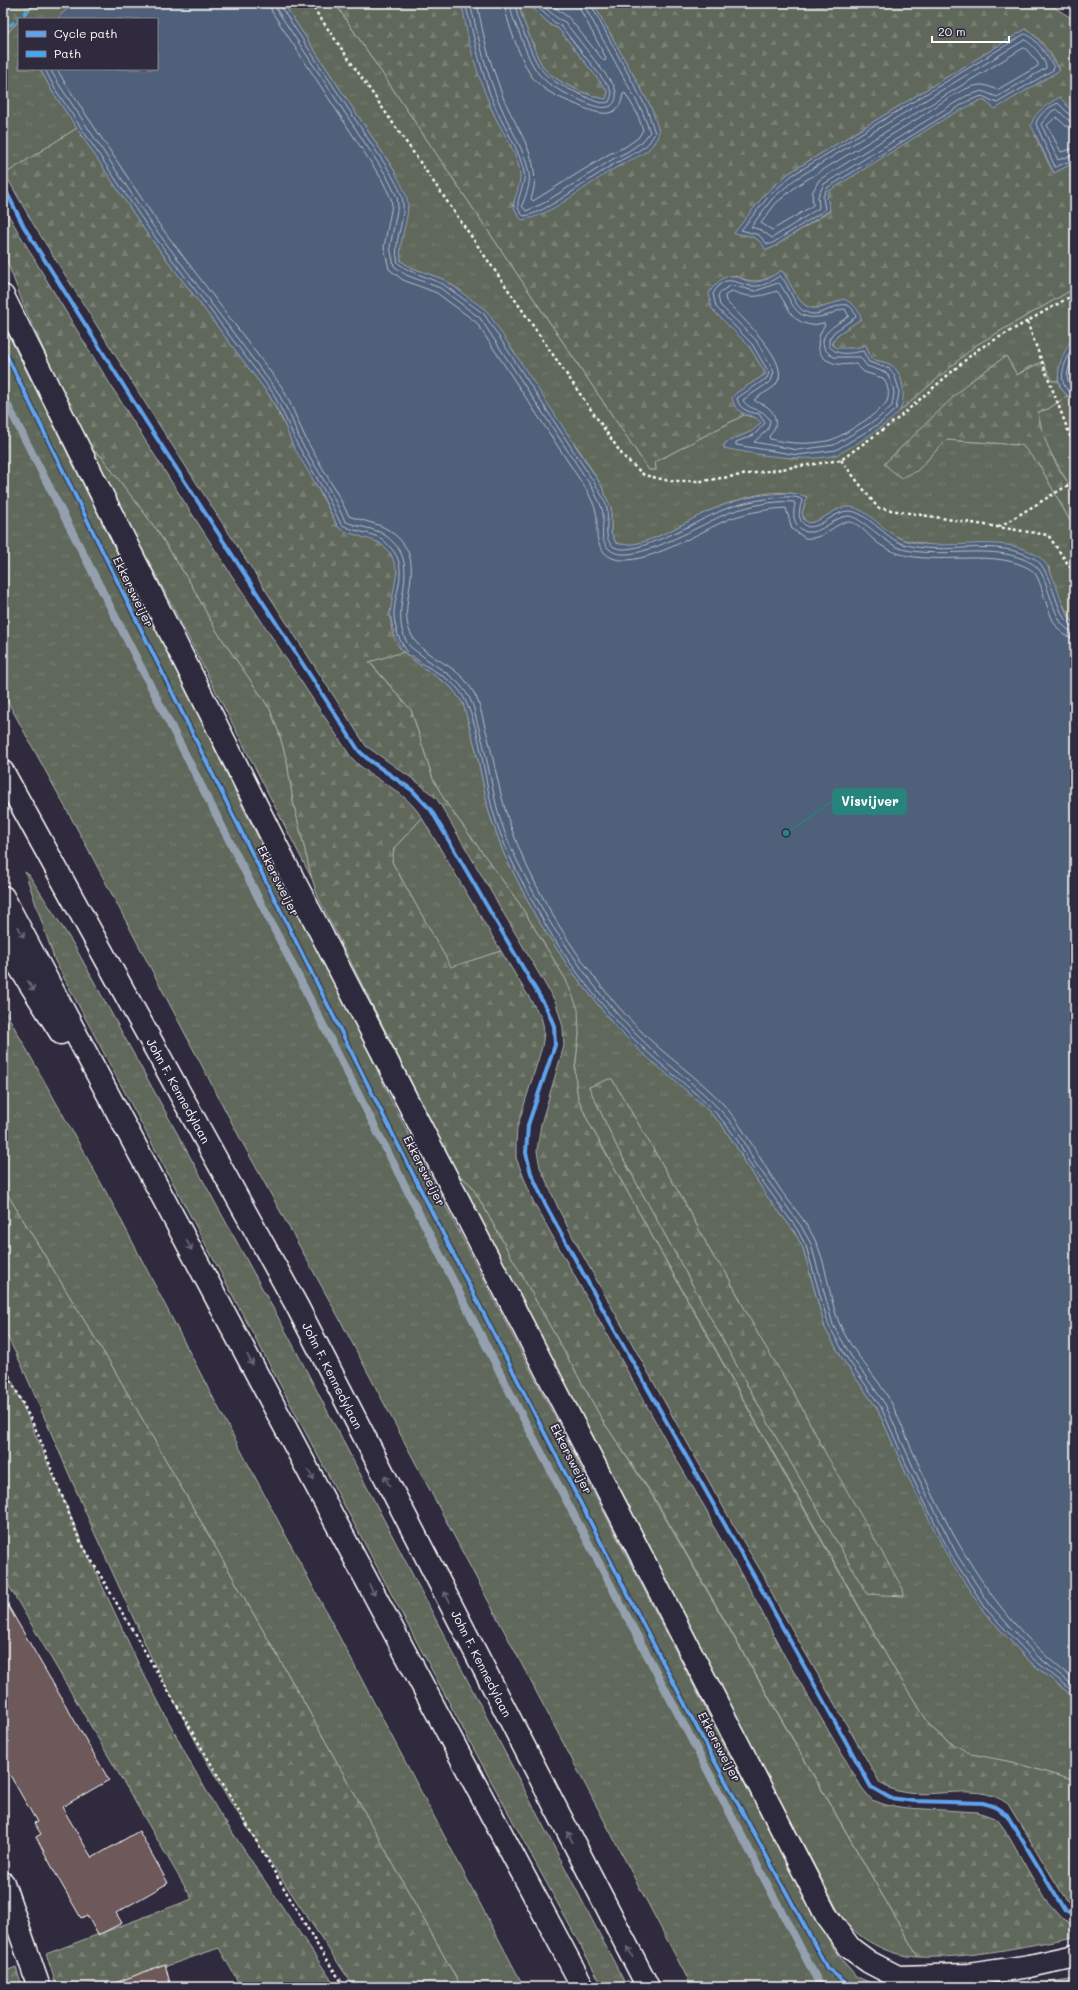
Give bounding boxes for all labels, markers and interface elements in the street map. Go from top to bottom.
legend [18,18,158,70]
scale bar [932,18,1009,44]
text: 20 m [938,23,966,39]
text: Cycle path [54,25,117,41]
text: Path [54,45,81,61]
street label: Ekkersweijer [110,554,158,630]
callout: Visvijver [833,789,906,814]
text: Visvijver [841,792,899,809]
street label: Ekkersweijer [254,843,303,918]
one-way arrow [18,925,26,937]
one-way arrow [27,980,35,991]
street label: John F. Kennedylaan [143,1035,214,1146]
street label: Ekkersweijer [400,1133,449,1208]
one-way arrow [186,1239,194,1251]
street label: John F. Kennedylaan [299,1319,367,1432]
one-way arrow [247,1354,255,1366]
street label: Ekkersweijer [547,1421,596,1496]
one-way arrow [308,1469,316,1481]
one-way arrow [383,1476,390,1488]
one-way arrow [369,1583,377,1595]
one-way arrow [442,1591,450,1603]
street label: John F. Kennedylaan [448,1607,516,1720]
street label: Ekkersweijer [695,1709,745,1784]
one-way arrow [566,1831,574,1843]
one-way arrow [626,1947,633,1959]

